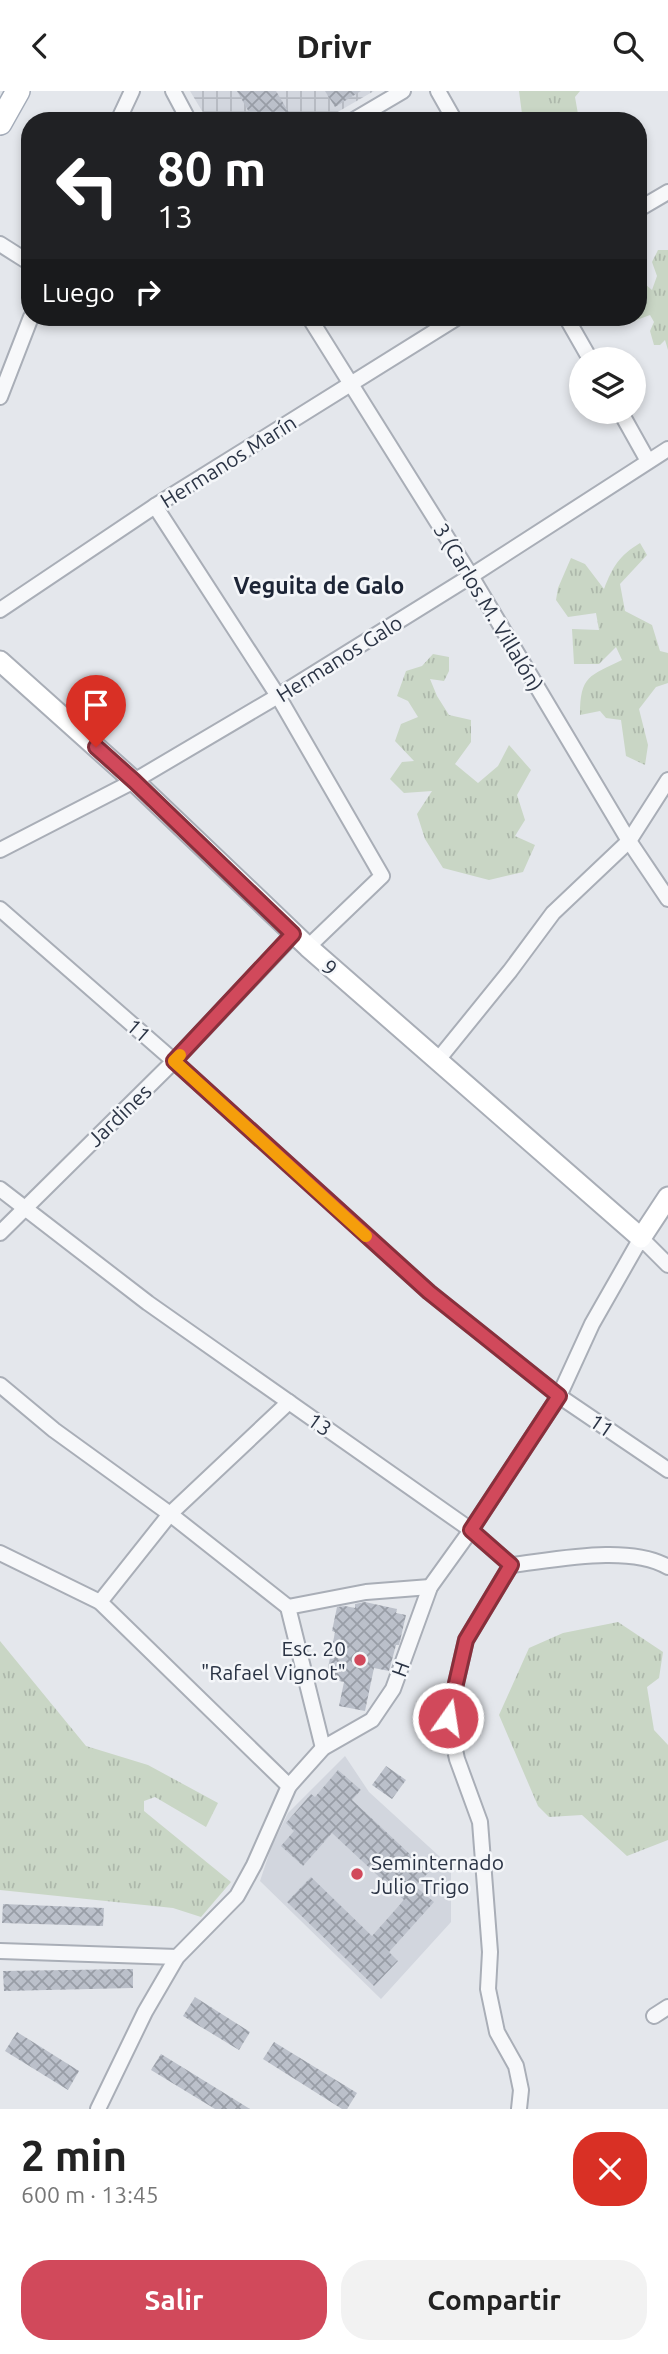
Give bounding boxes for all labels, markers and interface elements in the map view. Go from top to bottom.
icon: back [21,27,59,65]
icon: search [609,27,647,65]
text: Drivr [296,28,372,64]
icon: left [42,140,133,231]
text: 80 m [157,140,266,195]
text: 13 [157,198,193,234]
icon: right [129,273,167,311]
text: Luego [42,278,115,307]
map controls [569,347,646,424]
button: layers [569,347,646,424]
street label: Hermanos Marín [156,410,300,512]
street label: 3 (Carlos M. Villalón) [429,519,549,695]
district label: Veguita de Galo [234,573,404,598]
street label: Hermanos Galo [272,610,406,706]
pin [66,675,126,747]
icon: arrive [77,686,115,724]
street label: 9 [318,954,342,980]
street label: 11 [122,1013,156,1047]
street label: Jardines [82,1079,156,1151]
street label: 13 [303,1407,337,1441]
street label: 11 [585,1408,619,1442]
place label: Esc. 20 "Rafael Vignot" [201,1636,346,1684]
marker: Esc. 20 "Rafael Vignot" [352,1652,368,1668]
street label: H [386,1658,414,1680]
position arrow [411,1681,485,1755]
place label: Seminternado Julio Trigo [371,1850,504,1898]
marker: Seminternado Julio Trigo [349,1866,365,1882]
text: 2 min [21,2132,127,2179]
button: close [573,2132,647,2206]
text: 600 m · 13:45 [21,2182,159,2207]
button: Salir [21,2260,327,2340]
button: Compartir [341,2260,647,2340]

